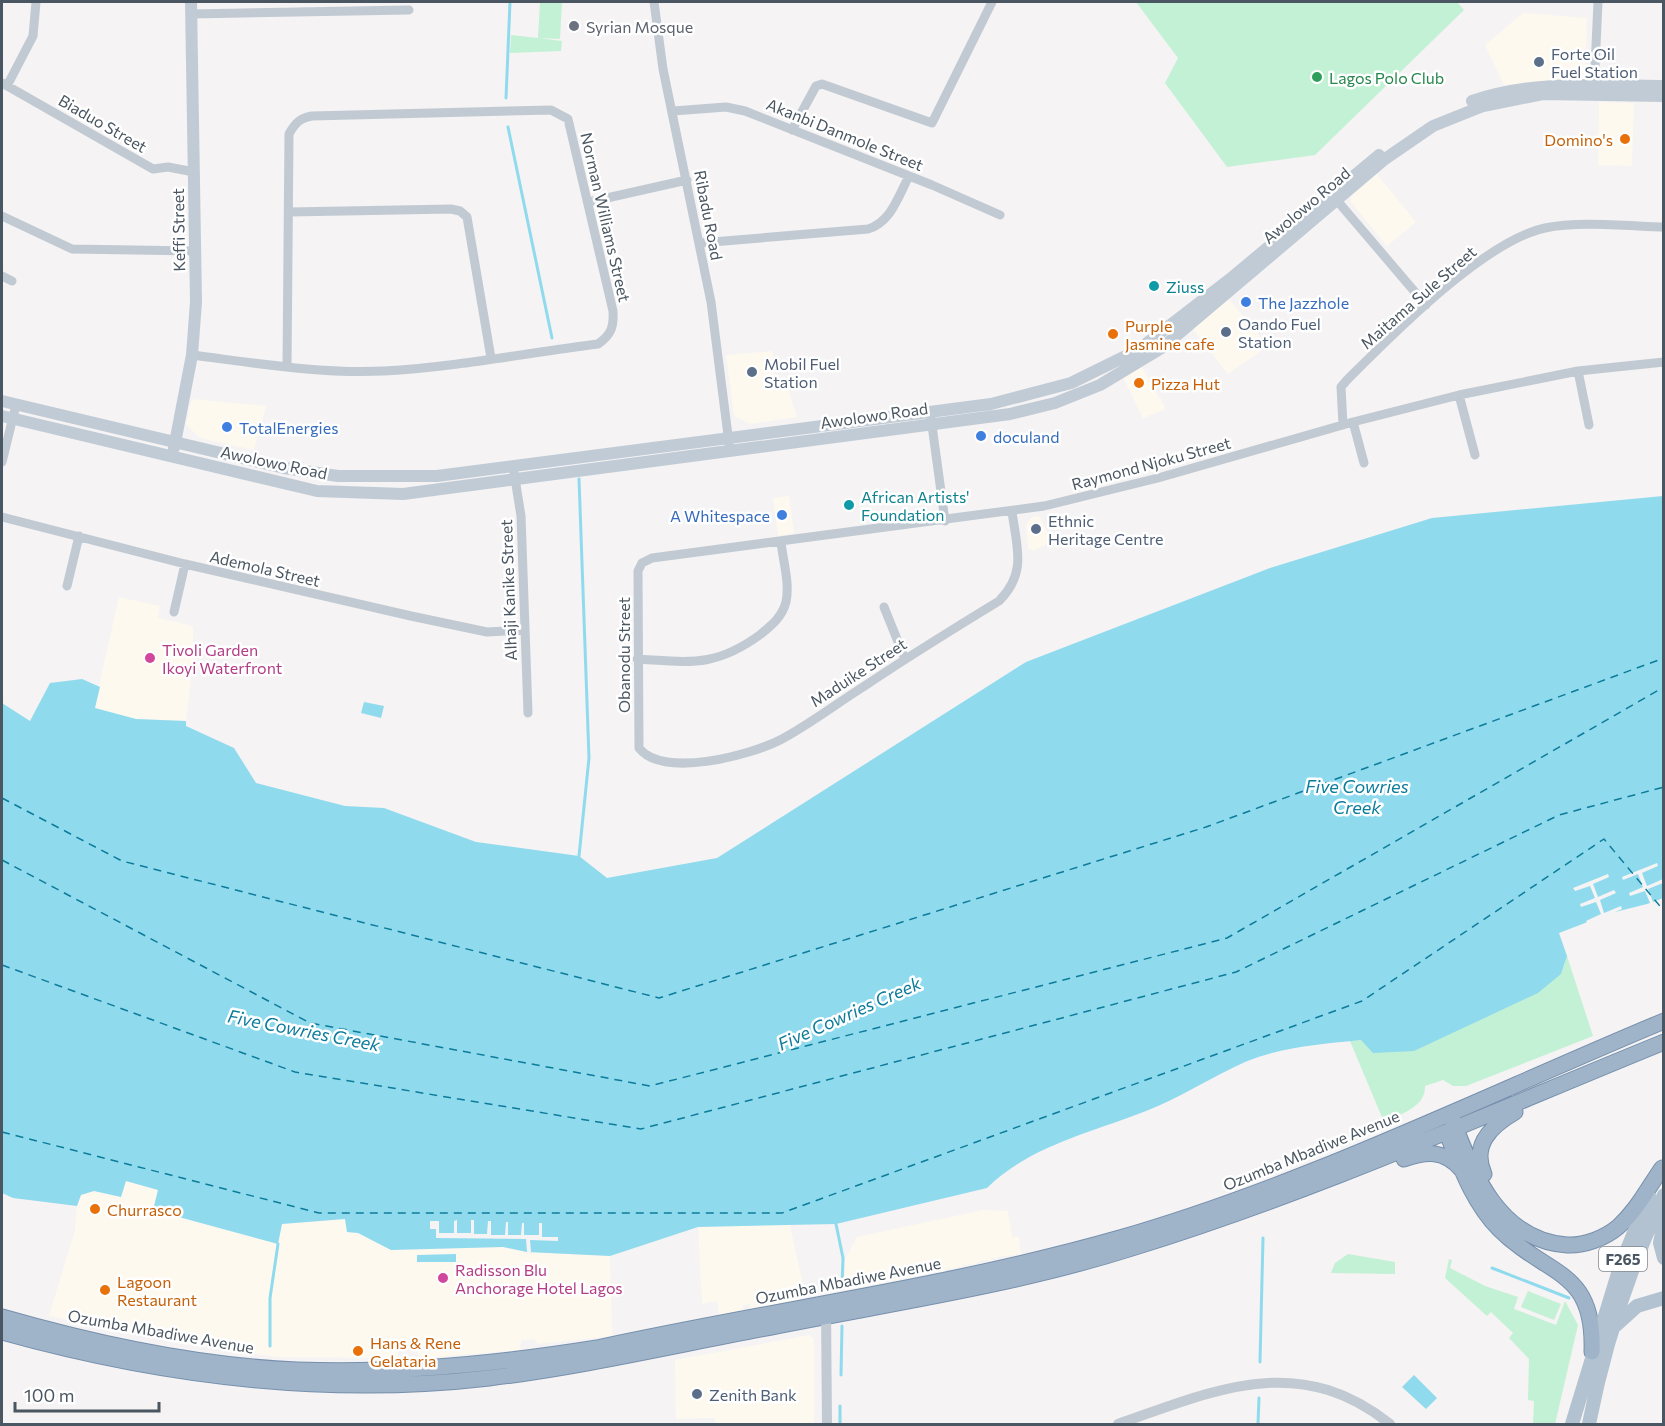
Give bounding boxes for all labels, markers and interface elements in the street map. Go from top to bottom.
place label: Syrian Mosque [586,17,693,36]
marker: Syrian Mosque [567,19,581,33]
place label: Forte Oil Fuel Station [1551,44,1638,81]
marker: Forte Oil Fuel Station [1532,55,1546,69]
place label: Lagos Polo Club [1329,68,1444,87]
marker: Lagos Polo Club [1310,70,1324,84]
street label: Biaduo Street [55,90,151,156]
street label: Akanbi Danmole Street [764,94,927,174]
place label: Domino's [1544,130,1613,149]
street label: Norman Williams Street [577,131,635,304]
marker: Domino's [1618,132,1632,146]
street label: Awolowo Road [1258,163,1354,247]
street label: Ribadu Road [691,168,727,262]
street label: Keffi Street [168,188,188,272]
street label: Maitama Sule Street [1356,241,1480,352]
place label: Ziuss [1166,277,1204,296]
marker: Ziuss [1147,279,1161,293]
place label: The Jazzhole [1258,293,1349,312]
marker: The Jazzhole [1239,295,1253,309]
place label: Oando Fuel Station [1238,314,1321,351]
place label: Purple Jasmine cafe [1125,316,1215,353]
marker: Oando Fuel Station [1219,325,1233,339]
marker: Purple Jasmine cafe [1106,327,1120,341]
place label: Mobil Fuel Station [764,354,840,391]
marker: Mobil Fuel Station [745,365,759,379]
place label: Pizza Hut [1151,374,1220,393]
marker: Pizza Hut [1132,376,1146,390]
street label: Awolowo Road [819,398,929,432]
place label: TotalEnergies [239,418,338,437]
marker: TotalEnergies [220,420,234,434]
place label: doculand [993,427,1060,446]
marker: doculand [974,429,988,443]
street label: Raymond Njoku Street [1069,433,1233,493]
street label: Awolowo Road [219,441,329,483]
place label: African Artists' Foundation [861,487,969,524]
marker: African Artists' Foundation [842,498,856,512]
place label: A Whitespace [670,506,770,525]
marker: A Whitespace [775,508,789,522]
place label: Ethnic Heritage Centre [1048,511,1164,548]
street label: Alhaji Kanike Street [496,519,520,661]
marker: Ethnic Heritage Centre [1029,522,1043,536]
street label: Ademola Street [208,546,322,590]
street label: Obanodu Street [614,597,633,713]
street label: Maduike Street [806,634,910,710]
place label: Tivoli Garden Ikoyi Waterfront [162,640,283,677]
marker: Tivoli Garden Ikoyi Waterfront [143,651,157,665]
water label: Five Cowries Creek [1305,775,1409,818]
water label: Five Cowries Creek [774,971,925,1055]
water label: Five Cowries Creek [226,1004,383,1056]
street label: Ozumba Mbadiwe Avenue [1220,1106,1402,1194]
place label: Churrasco [107,1200,182,1219]
marker: Churrasco [88,1202,102,1216]
road number: F265 [1599,1247,1647,1271]
street label: Ozumba Mbadiwe Avenue [754,1253,942,1307]
place label: Radisson Blu Anchorage Hotel Lagos [455,1260,623,1297]
marker: Radisson Blu Anchorage Hotel Lagos [436,1271,450,1285]
place label: Lagoon Restaurant [117,1272,198,1309]
marker: Lagoon Restaurant [98,1283,112,1297]
street label: Ozumba Mbadiwe Avenue [66,1305,256,1357]
place label: Hans & Rene Gelataria [370,1333,461,1370]
marker: Hans & Rene Gelataria [351,1344,365,1358]
scale bar [15,1375,159,1413]
text: 100 m [24,1384,74,1406]
place label: Zenith Bank [709,1385,797,1404]
marker: Zenith Bank [690,1387,704,1401]

